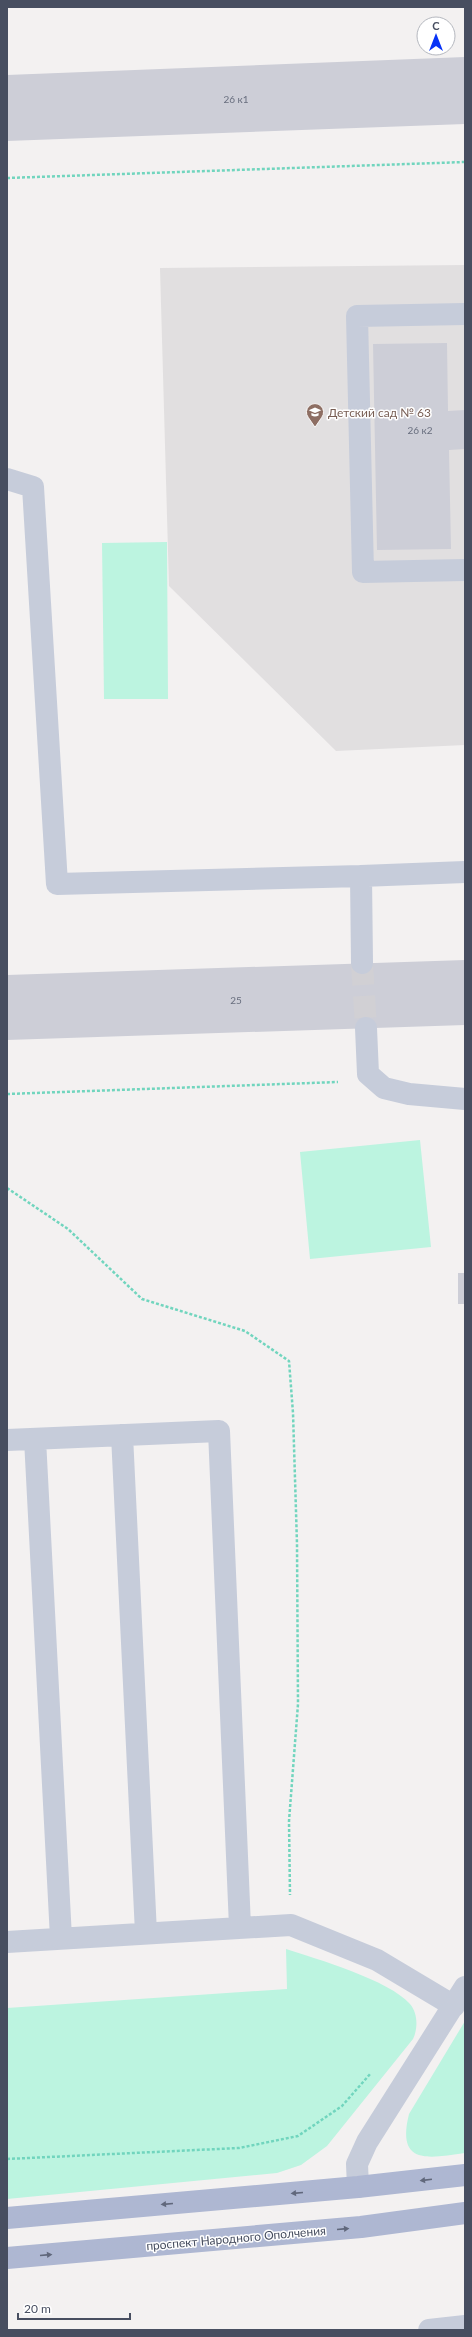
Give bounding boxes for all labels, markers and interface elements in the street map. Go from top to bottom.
north arrow [416,16,456,56]
text: С [432,19,440,32]
house number: 26 к1 [223,93,249,105]
school or university icon: Детский сад № 63 [305,402,325,427]
place label: Детский сад № 63 [328,405,431,420]
house number: 26 к2 [407,424,433,436]
house number: 25 [230,994,242,1006]
one-way arrow [420,2176,432,2183]
one-way arrow [291,2189,303,2196]
one-way arrow [161,2201,173,2207]
street label: проспект Народного Ополчения [146,2223,326,2253]
one-way arrow [337,2225,349,2232]
one-way arrow [40,2252,52,2258]
scale bar [18,2295,130,2321]
text: 20 m [24,2301,51,2316]

